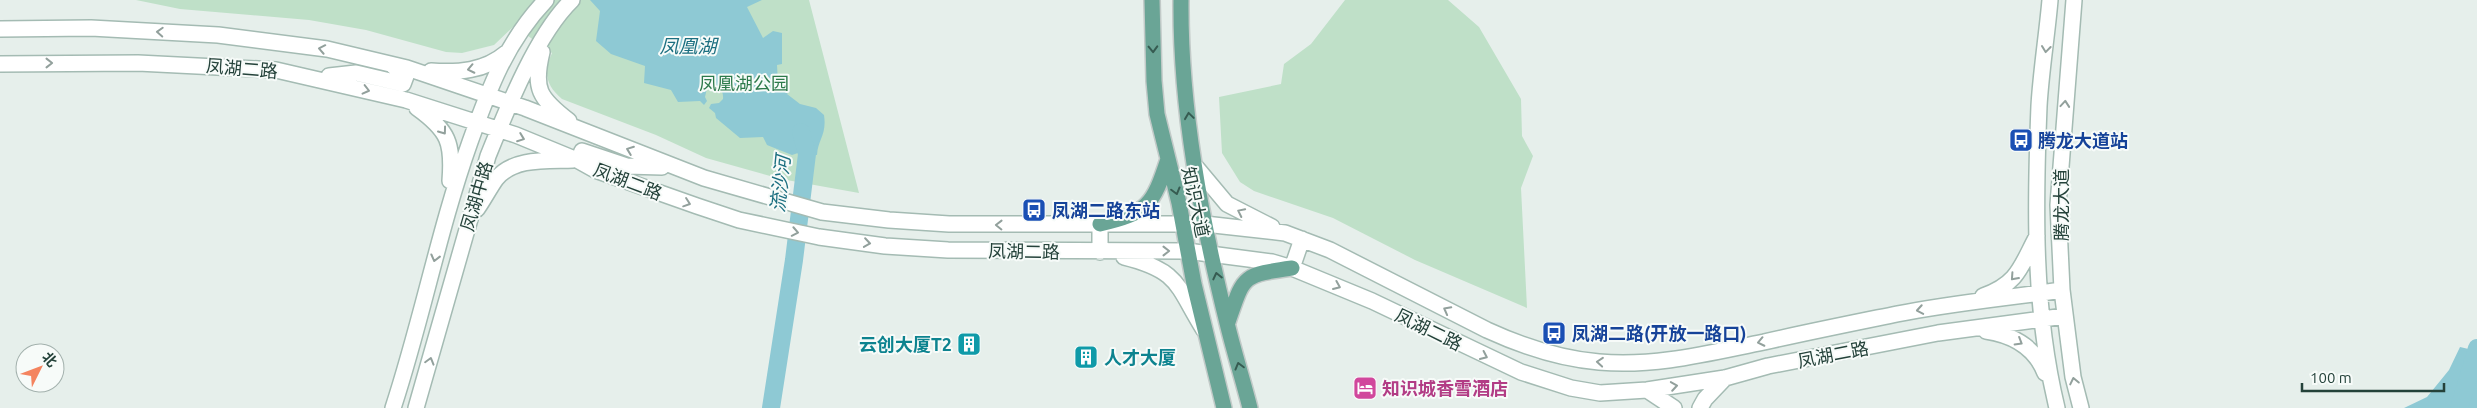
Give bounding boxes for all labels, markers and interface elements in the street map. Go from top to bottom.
one-way arrow [156,26,164,37]
water label: 凤凰湖 [659,35,719,57]
one-way arrow [317,44,326,54]
one-way arrow [1147,45,1158,53]
one-way arrow [2041,45,2052,53]
street label: 凤湖二路 [205,55,279,81]
one-way arrow [45,58,53,68]
one-way arrow [466,63,475,74]
park label: 凤凰湖公园 [699,73,789,93]
one-way arrow [362,84,370,94]
one-way arrow [2059,99,2070,107]
one-way arrow [1184,112,1195,120]
one-way arrow [437,125,446,135]
bus stop icon: 腾龙大道站 [2008,127,2034,153]
place label: 腾龙大道站 [2038,130,2128,150]
one-way arrow [517,132,525,142]
one-way arrow [626,146,635,156]
water label: 流沙河 [766,151,794,214]
street label: 凤湖中路 [456,159,496,233]
street label: 凤湖二路 [591,159,665,203]
street label: 知识大道 [1179,165,1213,239]
street label: 腾龙大道 [2051,169,2071,241]
one-way arrow [1170,187,1181,196]
one-way arrow [682,197,691,207]
bus stop icon: 凤湖二路东站 [1021,197,1047,223]
place label: 凤湖二路东站 [1052,200,1160,220]
one-way arrow [1237,207,1246,218]
one-way arrow [995,220,1002,230]
one-way arrow [791,226,799,237]
one-way arrow [863,238,872,248]
street label: 凤湖二路 [988,240,1060,262]
one-way arrow [1163,246,1171,256]
one-way arrow [430,253,441,262]
one-way arrow [1212,271,1223,280]
one-way arrow [2011,272,2020,281]
one-way arrow [1332,280,1341,290]
street label: 凤湖二路 [1392,304,1466,354]
one-way arrow [1915,304,1924,315]
one-way arrow [1444,307,1453,317]
bus stop icon: 凤湖二路(开放一路口) [1541,320,1567,346]
place label: 凤湖二路(开放一路口) [1572,323,1746,344]
building icon: 云创大厦T2 [956,331,982,357]
place label: 云创大厦T2 [859,334,952,354]
one-way arrow [2013,335,2022,345]
one-way arrow [1756,336,1765,347]
street label: 凤湖二路 [1796,337,1870,371]
north arrow [15,343,65,393]
building icon: 人才大厦 [1073,344,1099,370]
place label: 人才大厦 [1104,347,1176,367]
text: 北 [39,349,60,370]
one-way arrow [1478,349,1487,359]
one-way arrow [1596,357,1604,368]
one-way arrow [424,358,434,366]
scale bar [2302,360,2444,392]
one-way arrow [1234,361,1245,370]
text: 100 m [2310,369,2352,386]
hotel icon: 知识城香雪酒店 [1352,375,1378,401]
one-way arrow [2069,376,2080,385]
place label: 知识城香雪酒店 [1382,378,1508,398]
one-way arrow [1670,381,1679,391]

